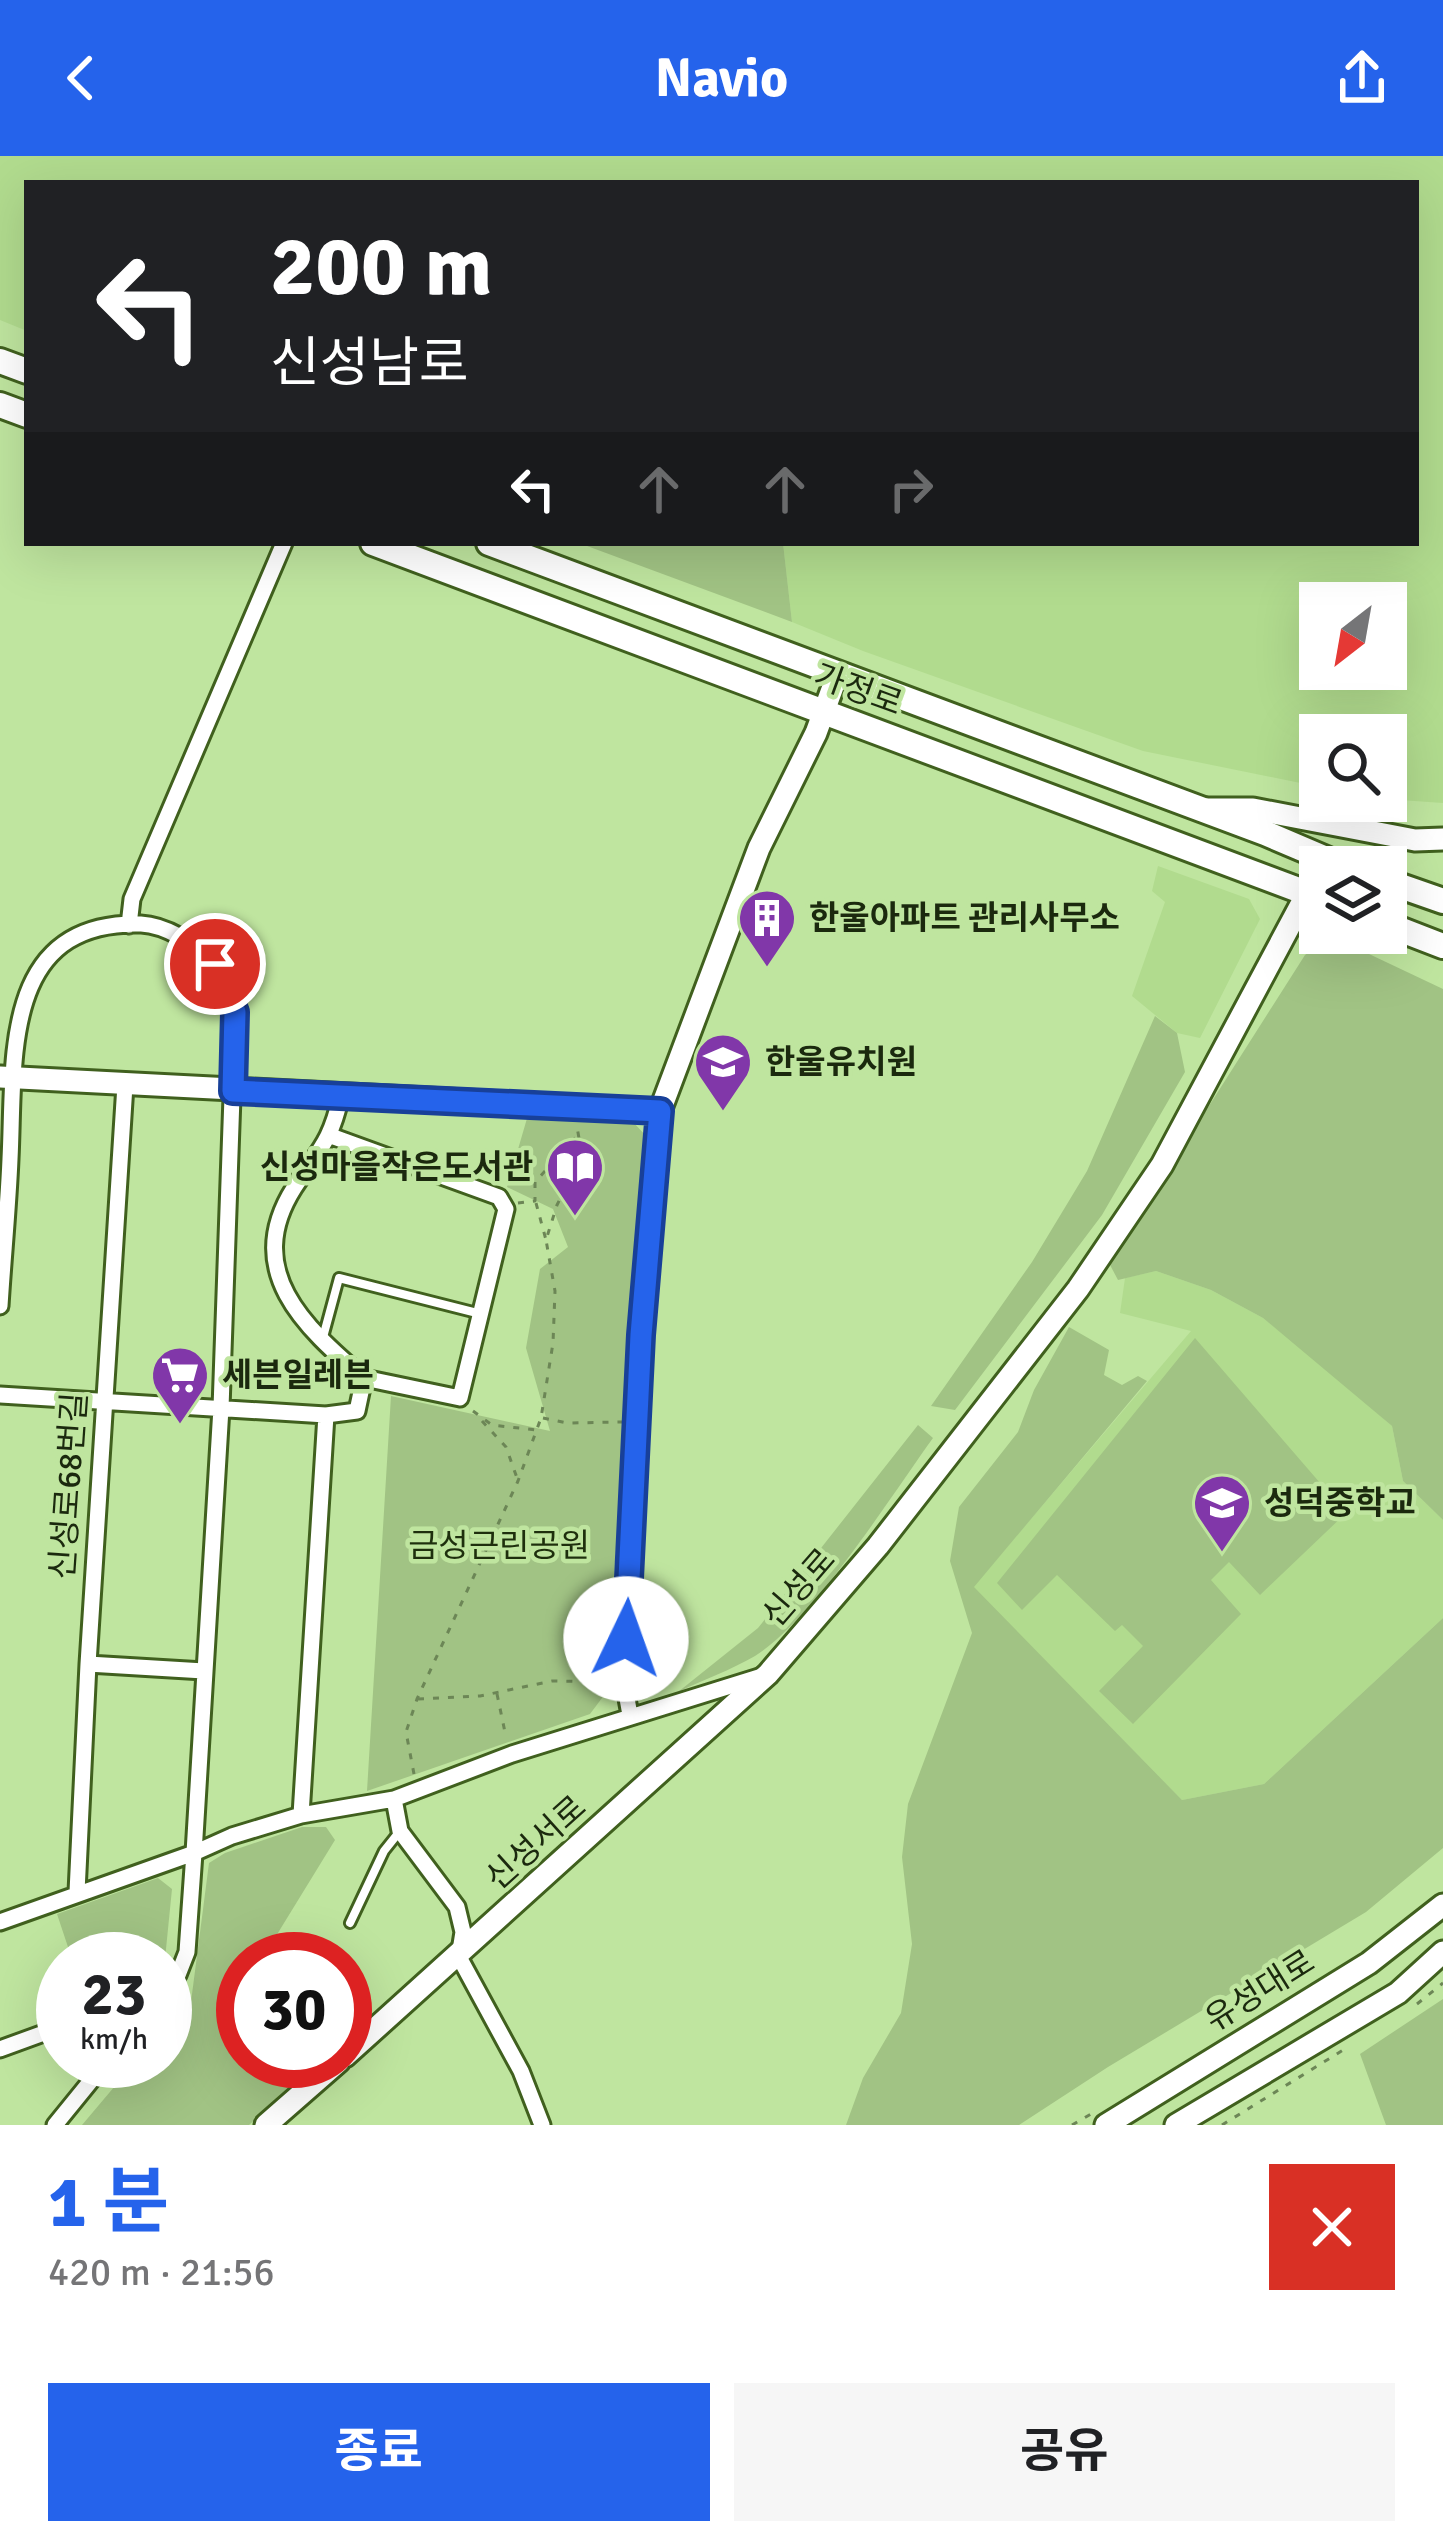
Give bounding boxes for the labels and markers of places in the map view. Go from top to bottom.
building icon: 한울아파트 관리사무소 [736,887,798,969]
place label: 한울아파트 관리사무소 [809,898,1120,939]
pin [164,913,266,1015]
school or university icon: 한울유치원 [692,1031,754,1113]
place label: 한울유치원 [765,1042,917,1083]
library icon: 신성마을작은도서관 [544,1136,606,1218]
place label: 신성마을작은도서관 [260,1147,533,1188]
supermarket icon: 세븐일레븐 [149,1344,211,1426]
place label: 세븐일레븐 [222,1355,374,1396]
school or university icon: 성덕중학교 [1191,1472,1253,1554]
place label: 성덕중학교 [1264,1483,1416,1524]

